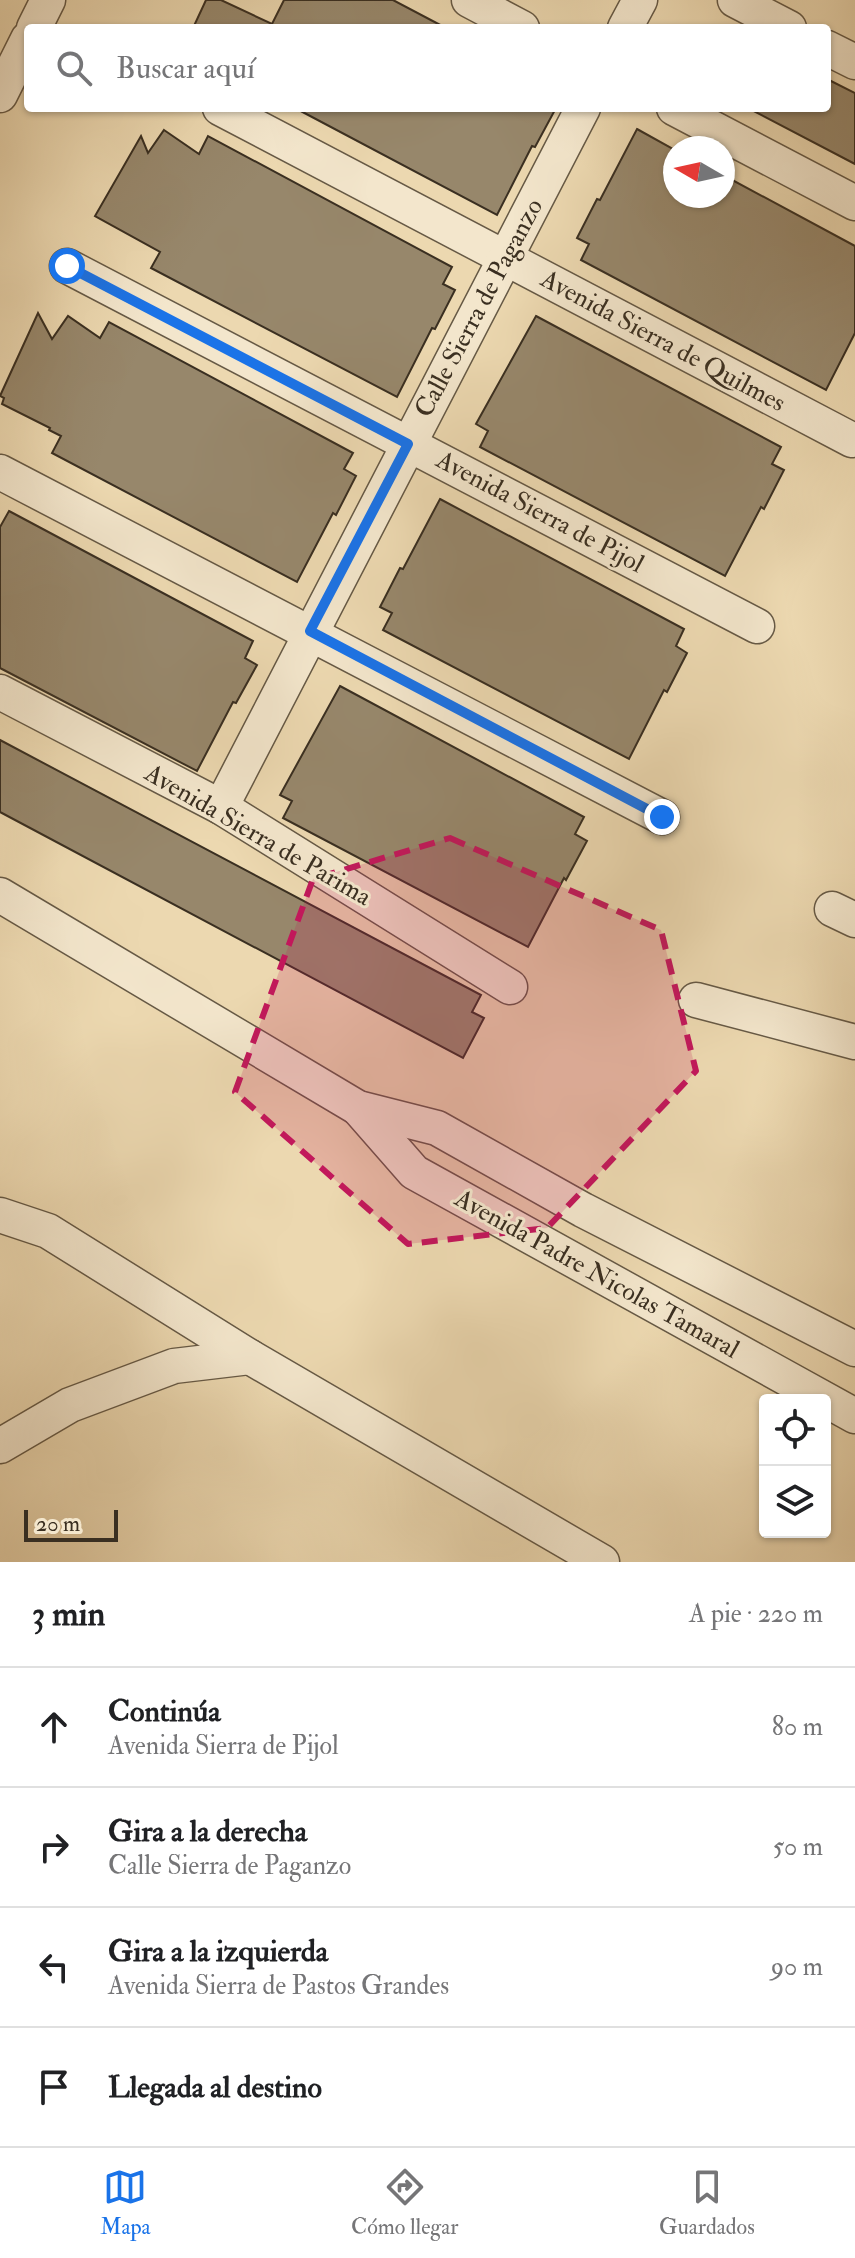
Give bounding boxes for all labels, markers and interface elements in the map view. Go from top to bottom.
search box [24,24,831,112]
icon: search [52,46,96,90]
text: Buscar aquí [116,50,255,87]
north arrow [663,136,735,208]
street label: Calle Sierra de Paganzo [408,193,550,423]
route start [49,248,85,284]
street label: Avenida Sierra de Quilmes [534,262,791,419]
street label: Avenida Sierra de Pijol [430,443,650,580]
street label: Avenida Sierra de Parima [138,757,377,913]
route end [644,799,680,835]
street label: Avenida Padre Nicolas Tamaral [448,1182,745,1366]
map controls [759,1394,831,1538]
button: locate [759,1394,831,1466]
button: layers [759,1466,831,1538]
scale bar [24,1506,118,1542]
text: 20 m [36,1510,80,1538]
text: 3 min [32,1593,105,1636]
text: A pie · 220 m [689,1598,823,1630]
text: Continúa [108,1693,221,1730]
icon: ahead [32,1705,76,1749]
text: 80 m [772,1711,823,1743]
text: Avenida Sierra de Pijol [108,1730,339,1762]
text: Gira a la derecha [108,1813,307,1850]
icon: right [32,1825,76,1869]
text: 50 m [773,1831,823,1863]
text: Calle Sierra de Paganzo [108,1850,351,1882]
text: Gira a la izquierda [108,1933,328,1970]
icon: left [32,1945,76,1989]
text: 90 m [771,1951,823,1983]
text: Avenida Sierra de Pastos Grandes [108,1970,449,2002]
icon: arrive [32,2065,76,2109]
text: Llegada al destino [108,2069,322,2106]
tab: Mapa [100,2165,151,2241]
tab: Cómo llegar [351,2165,458,2241]
tab: Guardados [659,2165,755,2241]

